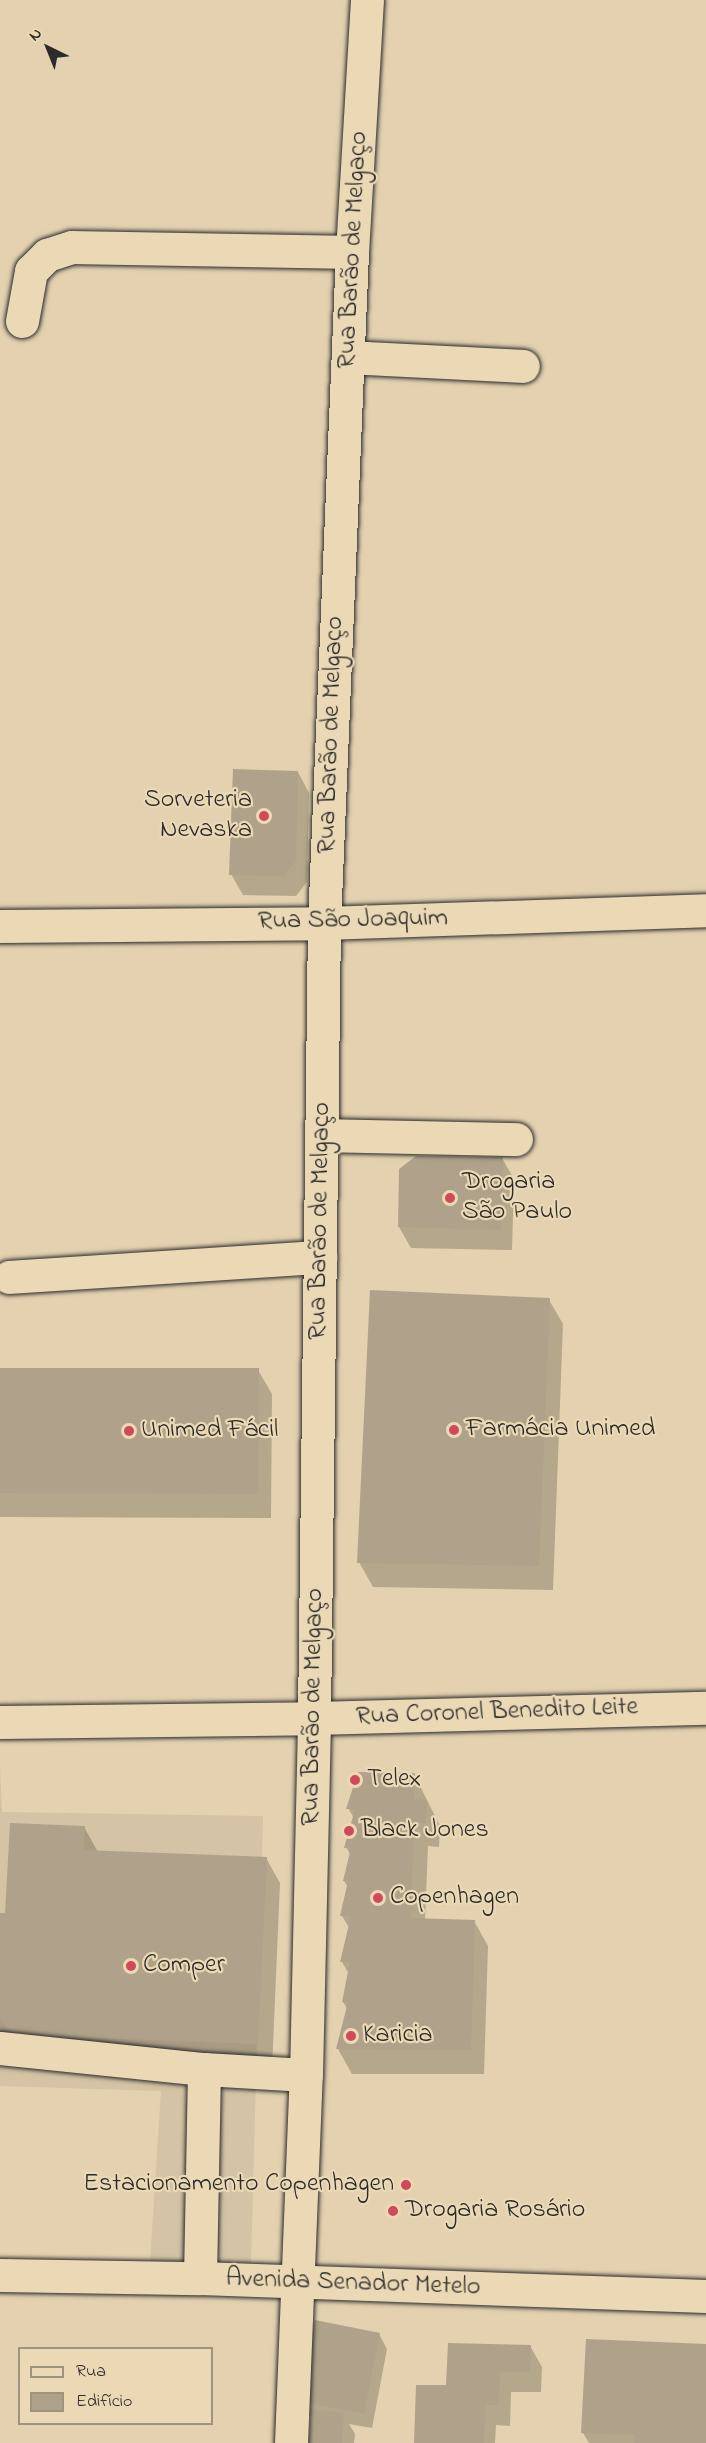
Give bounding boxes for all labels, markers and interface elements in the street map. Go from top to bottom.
north arrow [18,18,78,78]
text: N [24,22,48,47]
street label: Rua Barão de Melgaço [332,130,376,370]
street label: Rua Barão de Melgaço [312,616,352,854]
place label: Sorveteria Nevaska [144,785,252,846]
marker: Sorveteria Nevaska [257,809,271,823]
street label: Rua São Joaquim [258,904,448,938]
street label: Rua Barão de Melgaço [303,1102,339,1340]
place label: Drogaria São Paulo [462,1167,572,1228]
marker: Drogaria São Paulo [443,1191,457,1205]
place label: Farmácia Unimed [466,1414,655,1446]
place label: Unimed Fácil [141,1415,278,1447]
marker: Farmácia Unimed [447,1423,461,1437]
marker: Unimed Fácil [122,1424,136,1438]
street label: Rua Barão de Melgaço [296,1588,332,1826]
street label: Rua Coronel Benedito Leite [355,1692,639,1734]
place label: Telex [367,1764,421,1796]
marker: Telex [348,1773,362,1787]
place label: Black Jones [361,1815,489,1847]
marker: Black Jones [342,1824,356,1838]
place label: Copenhagen [390,1882,519,1914]
marker: Copenhagen [371,1891,385,1905]
place label: Comper [143,1950,225,1982]
marker: Comper [124,1959,138,1973]
place label: Karicia [363,2020,433,2052]
marker: Karicia [344,2029,358,2043]
place label: Estacionamento Copenhagen [83,2169,394,2201]
marker: Estacionamento Copenhagen [399,2178,413,2192]
place label: Drogaria Rosário [405,2195,585,2227]
marker: Drogaria Rosário [386,2204,400,2218]
street label: Avenida Senador Metelo [225,2264,481,2304]
legend [18,2347,213,2425]
text: Rua [76,2359,106,2385]
text: Edifício [76,2389,132,2415]

